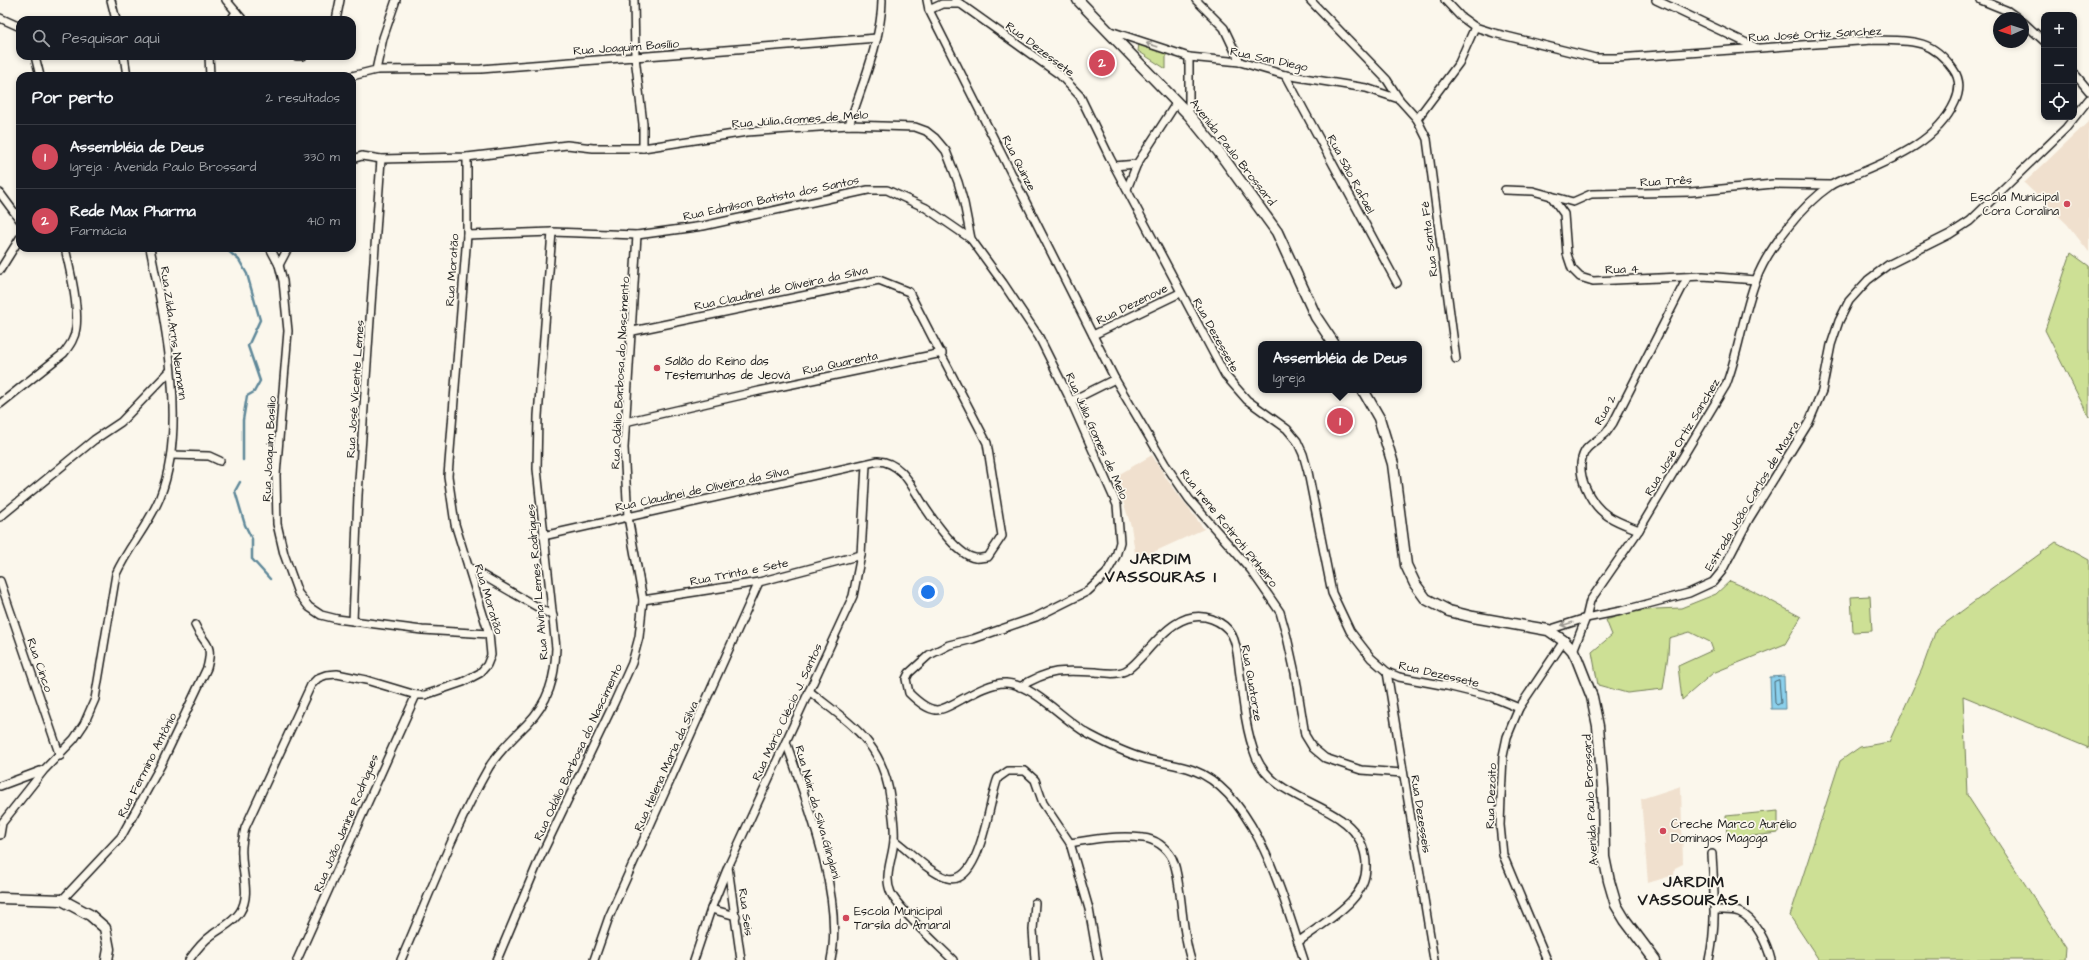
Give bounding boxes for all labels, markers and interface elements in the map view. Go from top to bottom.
north arrow [1993,12,2029,48]
map controls [2041,12,2077,120]
button: + [2041,12,2077,48]
search box [16,16,356,60]
street label: Rua Dezessete [1002,18,1078,81]
street label: Rua José Ortiz Sanchez [1748,23,1882,46]
icon: search [30,27,52,49]
text: Pesquisar aqui [62,28,159,49]
street label: Rua Joaquim Basílio [573,35,680,60]
one-way arrow [1146,41,1159,48]
street label: Rua San Diego [1228,43,1310,77]
pin: 2 [1089,48,1115,78]
button: − [2041,48,2077,84]
button: locate [2041,84,2077,120]
text: Por perto [32,86,113,110]
text: 2 resultados [266,89,340,107]
street label: Avenida Paulo Brossard [1185,95,1280,209]
street label: Rua Júlia Gomes de Melo [731,106,869,133]
street label: Rua Quinze [997,132,1040,194]
street label: Rua São Rafael [1323,132,1379,217]
text: Assembléia de Deus [70,137,204,158]
text: 1 [44,148,46,166]
text: 330 m [303,148,340,166]
text: Igreja · Avenida Paulo Brossard [70,158,256,176]
street label: Rua Edmilson Batista dos Santos [681,171,861,225]
street label: Rua Três [1640,172,1693,191]
place label: Escola Municipal Cora Coralina [1971,189,2059,220]
marker: Escola Municipal Cora Coralina [2062,199,2072,209]
street label: Rua Santa Fé [1416,200,1443,278]
text: Rede Max Pharma [70,201,196,222]
text: 2 [41,212,49,230]
text: 410 m [306,212,340,230]
text: Farmácia [70,222,126,240]
street label: Rua Moratão [441,233,464,307]
street label: Rua 4 [1605,260,1639,279]
street label: Rua Claudinel de Oliveira da Silva [693,262,870,315]
street label: Rua Zilda Arns Neumann [156,265,191,401]
street label: Rua Odálio Barbosa do Nascimento [607,276,634,470]
street label: Rua Dezenove [1094,280,1171,329]
street label: Rua Dezessete [1188,295,1243,376]
street label: Rua José Vicente Lemes [342,320,369,459]
popup [1258,341,1422,393]
street label: Rua Quarenta [801,347,879,380]
text: Assembléia de Deus [1273,348,1407,369]
place label: Salão do Reino das Testemunhas de Jeová [665,353,790,384]
marker: Salão do Reino das Testemunhas de Jeová [652,363,662,373]
text: Igreja [1273,369,1305,387]
street label: Rua Júlia Gomes de Melo [1061,370,1132,502]
street label: Rua José Ortiz Sanchez [1641,375,1724,499]
street label: Rua 2 [1590,392,1621,429]
street label: Rua Joaquim Basílio [258,395,281,502]
pin: 1 [1327,406,1353,436]
street label: Estrada João Carlos de Moura [1701,418,1804,574]
street label: Rua Claudinei de Oliveira da Silva [614,463,791,516]
street label: Rua Irene Rotiroti Pinheiro [1176,466,1282,591]
street label: Rua Alvina Lemes Rodrigues [522,503,554,661]
district label: JARDIM VASSOURAS I [1104,548,1217,588]
street label: Rua Trinta e Sete [688,555,790,590]
street label: Rua Moratão [470,562,507,637]
your location [918,582,938,602]
one-way arrow [1561,621,1574,628]
street label: Rua Cinco [22,636,57,695]
street label: Rua Mário Clécio J. Santos [748,641,827,784]
street label: Rua Quatorze [1236,644,1267,723]
street label: Rua Dezessete [1397,657,1481,692]
street label: Rua Odálio Barbosa do Nascimento [530,661,627,843]
street label: Rua Helena Maria da Silva [630,698,703,834]
street label: Rua Fermino Antônio [114,710,181,821]
street label: Avenida Paulo Brossard [1579,734,1602,866]
street label: Rua Nair da Silva Glinglani [789,743,845,881]
street label: Rua João Janine Rodrigues [310,751,384,895]
street label: Rua Dezoito [1482,763,1501,829]
street label: Rua Dezesseis [1406,774,1435,854]
place label: Creche Marco Aurélio Domingos Magoga [1671,816,1797,848]
marker: Creche Marco Aurélio Domingos Magoga [1658,826,1668,836]
district label: JARDIM VASSOURAS I [1637,871,1750,911]
street label: Rua Seis [734,887,757,937]
place label: Escola Municipal Tarsila do Amaral [854,903,950,934]
marker: Escola Municipal Tarsila do Amaral [841,913,851,923]

